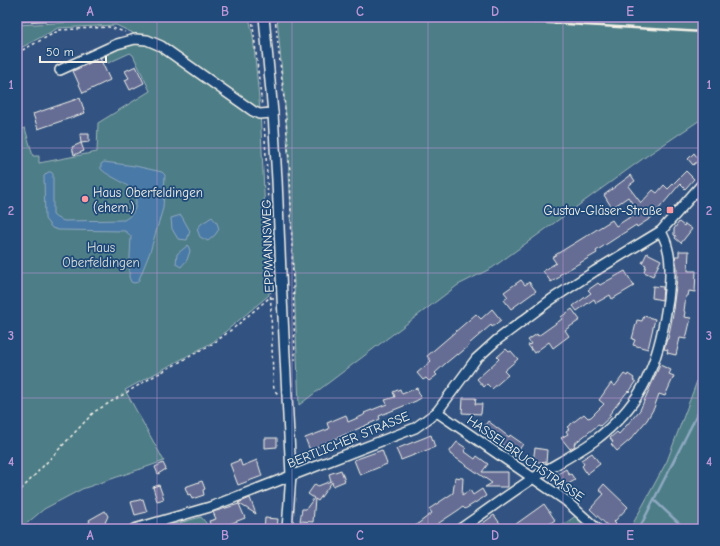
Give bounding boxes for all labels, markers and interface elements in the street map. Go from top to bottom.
text: A [86,4,94,19]
text: B [221,4,229,19]
text: C [356,4,364,19]
text: D [491,4,499,19]
text: E [626,4,634,19]
scale bar [40,38,106,64]
text: 50 m [46,45,74,59]
text: 1 [8,77,14,92]
text: 1 [706,77,712,92]
place label: Haus Oberfeldingen (ehem.) [93,185,203,215]
marker: Haus Oberfeldingen (ehem.) [80,194,90,204]
street label: EPPMANNSWEG [258,199,277,293]
text: 2 [8,203,14,218]
place label: Gustav-Gläser-Straße [543,203,662,218]
text: 2 [706,203,712,218]
marker: Gustav-Gläser-Straße [665,205,675,215]
park label: Haus Oberfeldingen [62,240,140,270]
text: 3 [8,328,14,343]
text: 3 [706,328,712,343]
street label: BERTLICHER STRASSE [285,408,412,471]
street label: HASSELBRUCHSTRASSE [464,412,587,505]
text: 4 [8,454,14,469]
text: 4 [706,454,712,469]
text: A [86,528,94,543]
text: B [221,528,229,543]
text: C [356,528,364,543]
text: D [491,528,499,543]
text: E [626,528,634,543]

